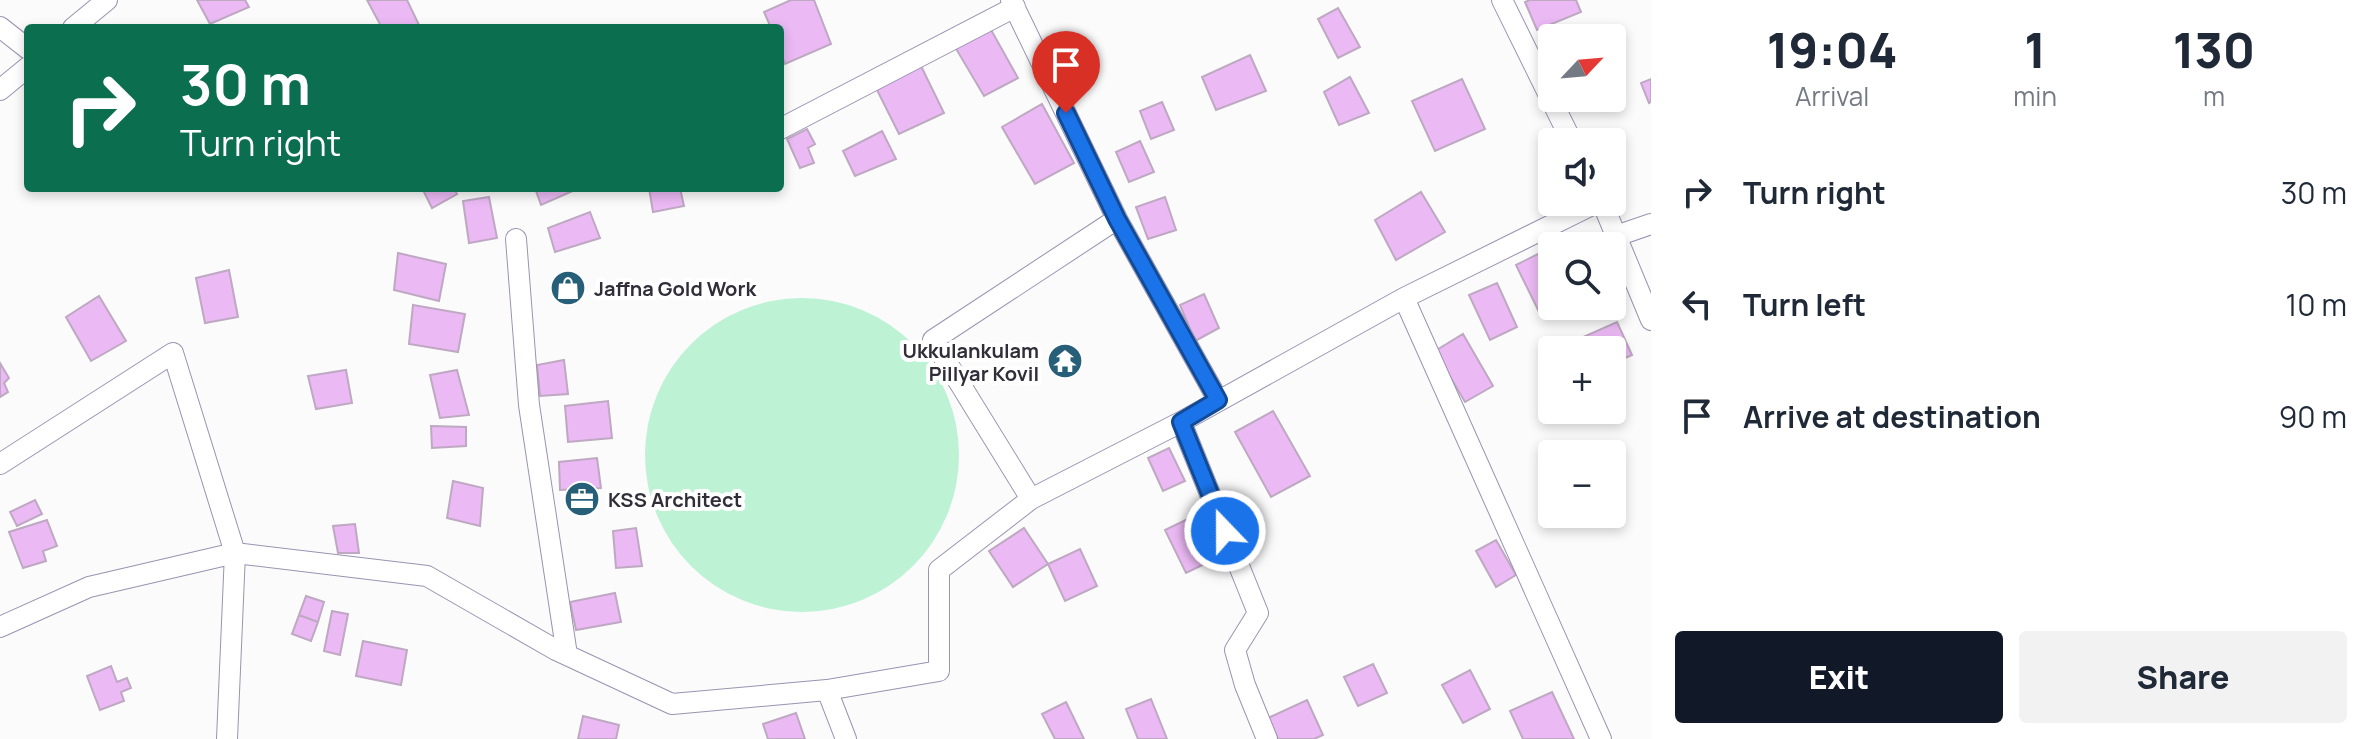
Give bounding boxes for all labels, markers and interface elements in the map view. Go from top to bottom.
text: 19:04 [1767,17,1897,82]
text: 1 [2024,17,2046,82]
text: 130 [2173,17,2255,82]
north arrow [1538,24,1626,112]
map controls [1538,24,1626,528]
pin [1032,31,1100,113]
icon: arrive [1044,43,1088,87]
text: 30 m [180,45,311,122]
icon: right [48,56,152,160]
text: Arrival [1795,78,1869,114]
text: min [2013,78,2057,114]
text: m [2203,78,2225,114]
text: Turn right [180,118,341,167]
button: sound [1538,128,1626,216]
icon: right [1675,170,1719,214]
text: Turn right [1743,172,1886,213]
text: 30 m [2281,172,2347,213]
button: search [1538,232,1626,320]
shop icon: Jaffna Gold Work [549,269,587,307]
place label: Jaffna Gold Work [594,275,757,302]
icon: left [1675,282,1719,326]
text: Turn left [1743,284,1866,325]
text: 10 m [2286,284,2347,325]
button: + [1538,336,1626,424]
place label: Ukkulankulam Pillyar Kovil [903,337,1039,387]
temple icon: Ukkulankulam Pillyar Kovil [1046,342,1084,380]
icon: arrive [1675,394,1719,438]
text: Arrive at destination [1743,396,2041,437]
text: 90 m [2279,396,2347,437]
button: − [1538,440,1626,528]
office icon: KSS Architect [563,480,601,518]
place label: KSS Architect [608,486,742,513]
position arrow [1183,489,1267,573]
button: Exit [1675,631,2003,723]
button: Share [2019,631,2347,723]

